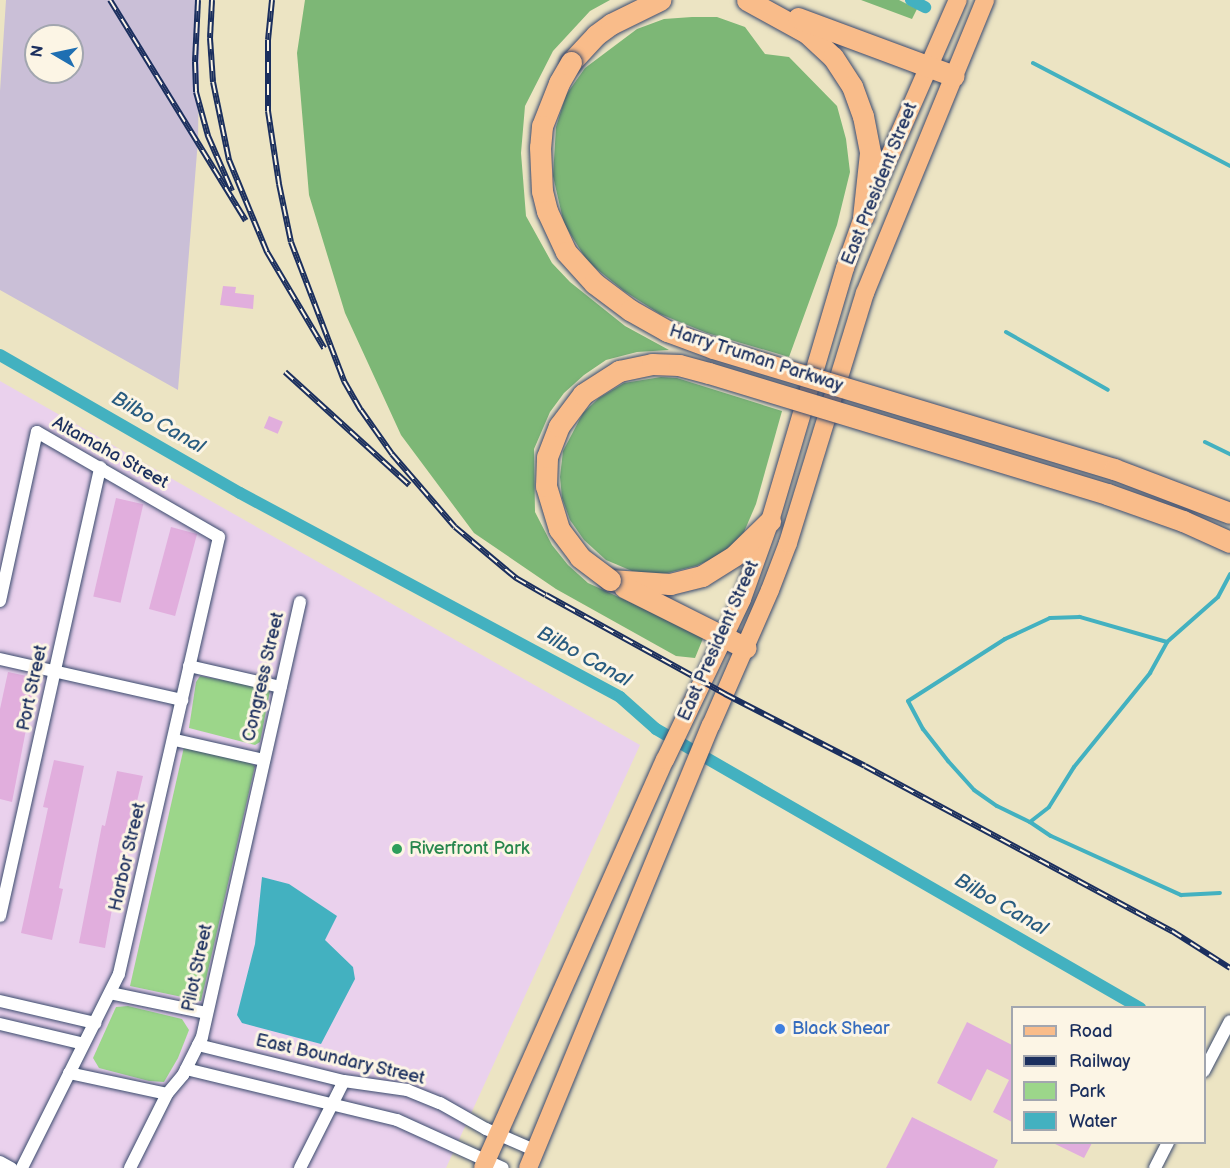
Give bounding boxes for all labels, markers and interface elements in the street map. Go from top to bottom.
north arrow [24,24,84,84]
text: N [27,44,48,59]
street label: East President Street [837,99,923,269]
street label: Harry Truman Parkway [666,320,846,398]
water label: Bilbo Canal [107,387,209,459]
street label: Altamaha Street [48,412,172,494]
street label: East President Street [674,557,764,725]
street label: Congress Street [239,610,289,744]
water label: Bilbo Canal [533,621,635,693]
street label: Port Street [13,643,53,733]
street label: Harbor Street [105,800,151,914]
place label: Riverfront Park [409,838,530,860]
marker: Riverfront Park [390,842,404,856]
water label: Bilbo Canal [950,869,1052,941]
street label: Pilot Street [178,922,218,1014]
legend [1011,1006,1206,1144]
place label: Black Shear [792,1018,890,1040]
text: Road [1069,1021,1113,1042]
marker: Black Shear [773,1022,787,1036]
street label: East Boundary Street [253,1030,427,1090]
text: Railway [1069,1051,1131,1072]
text: Park [1069,1081,1105,1102]
text: Water [1069,1111,1117,1132]

